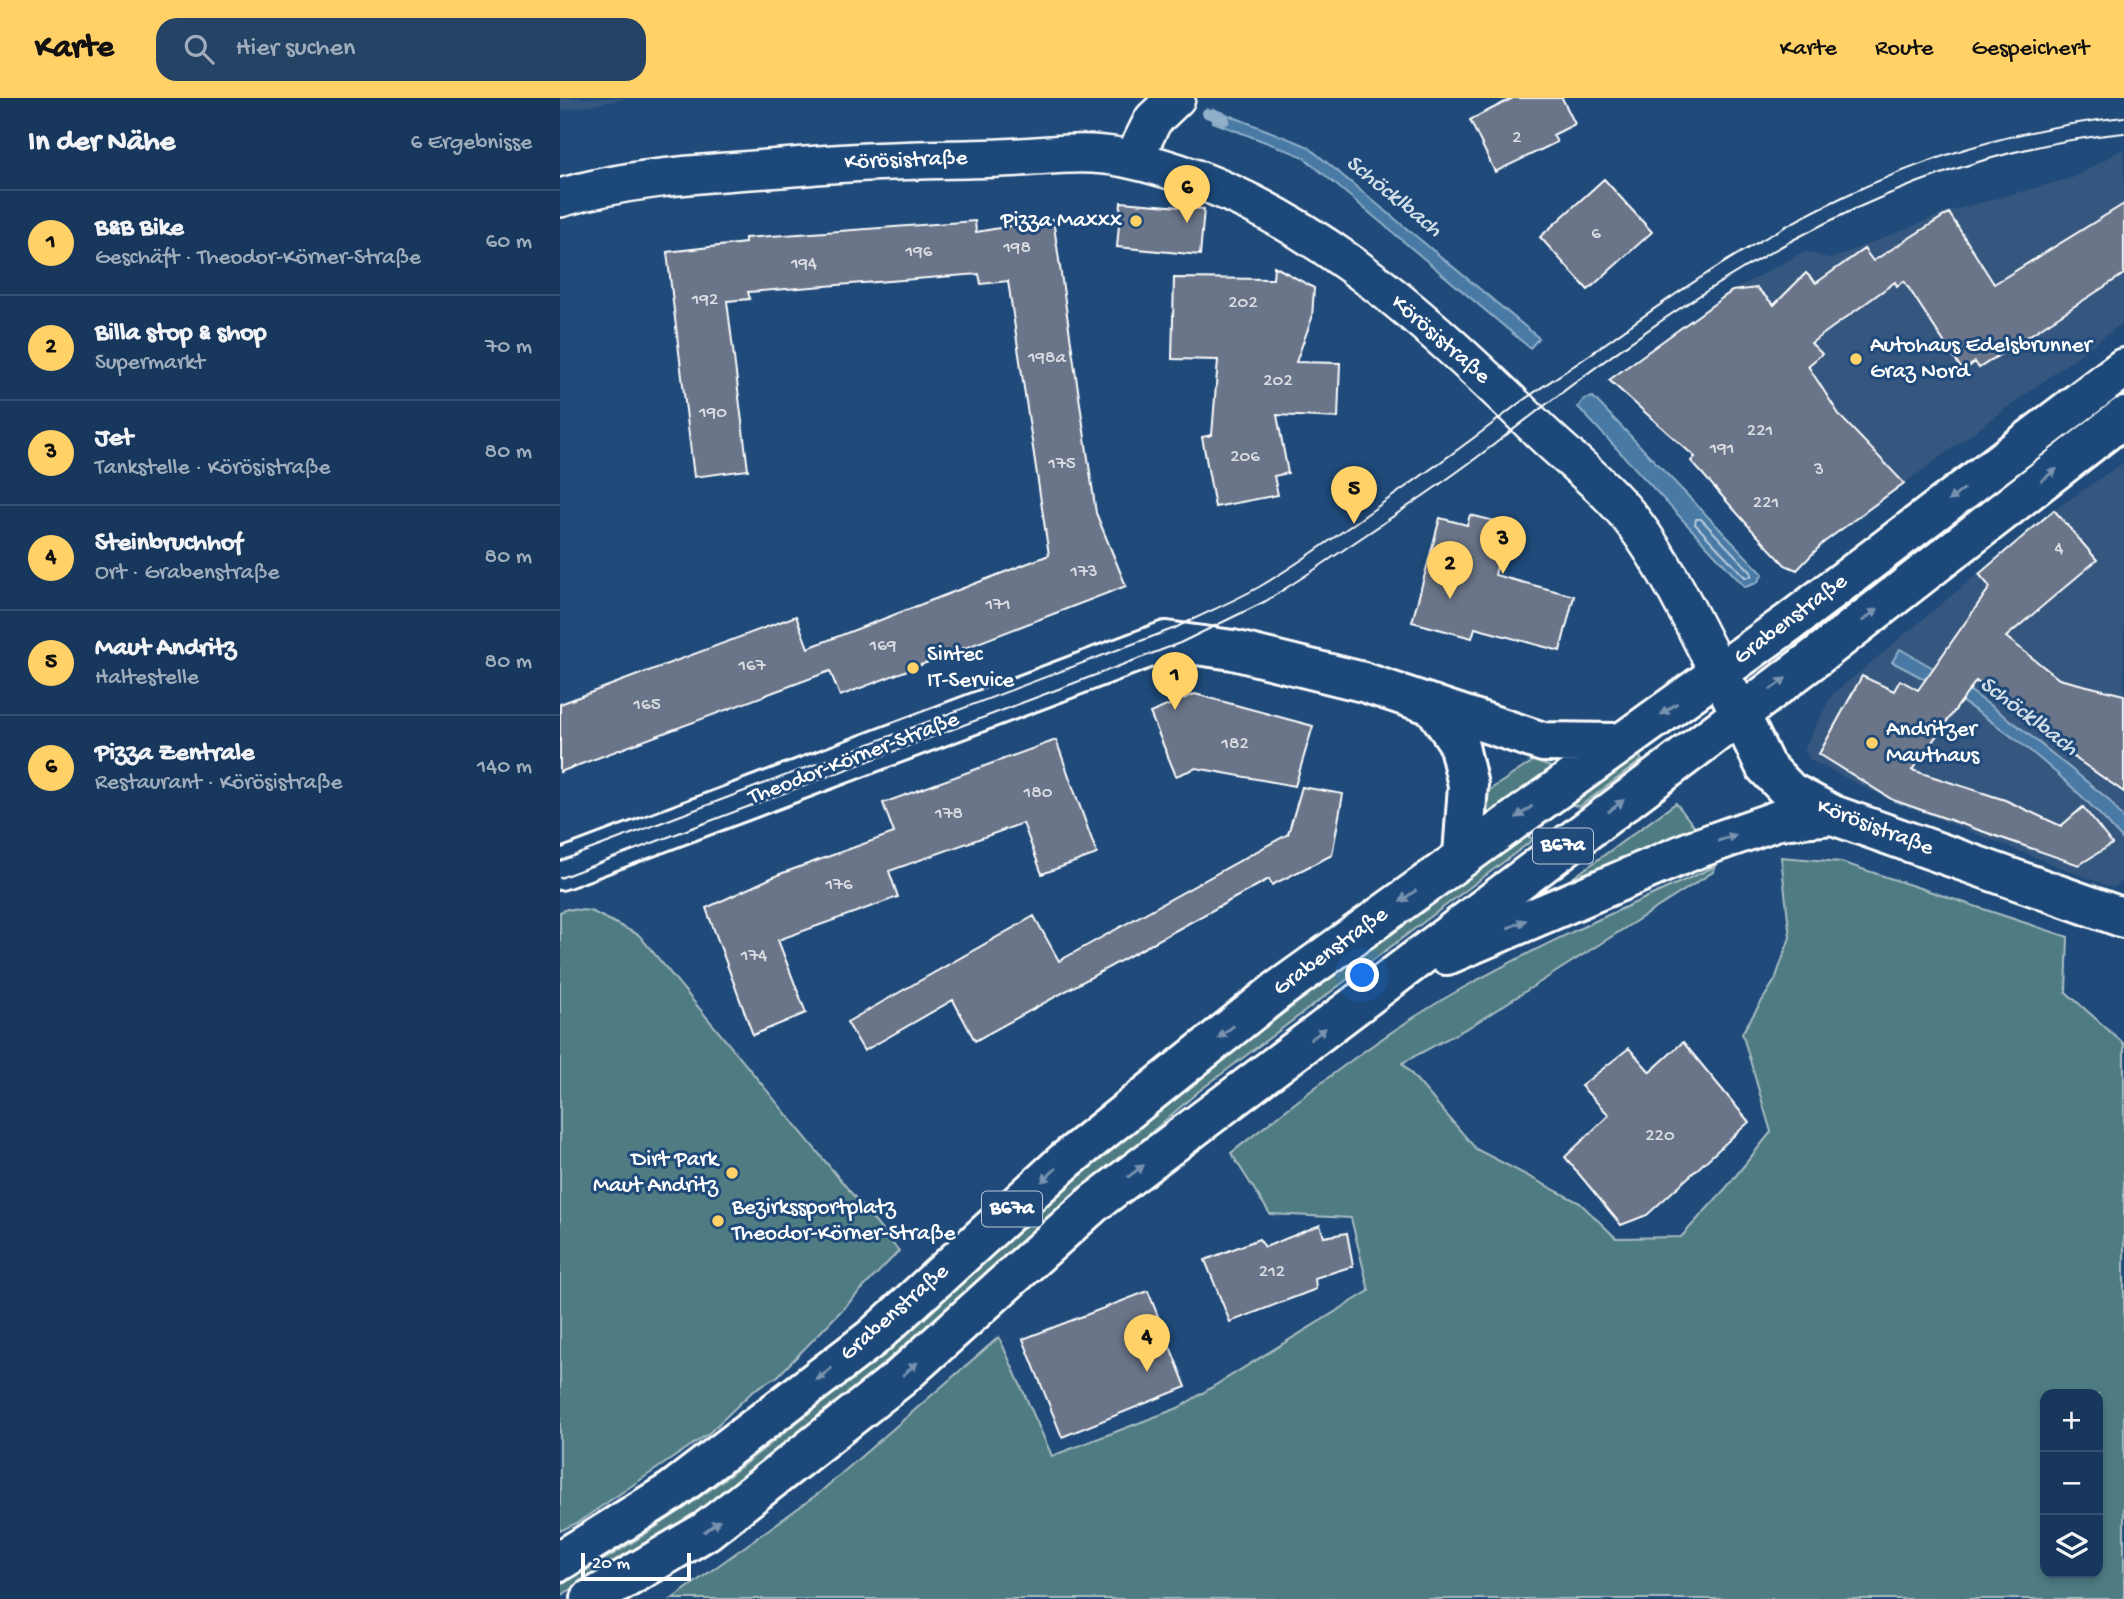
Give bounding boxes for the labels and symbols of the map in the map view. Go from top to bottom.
house number: 2 [1512,127,1522,150]
street label: Körösistraße [844,145,969,177]
water label: Schöcklbach [1339,149,1448,245]
pin: 6 [1164,165,1210,223]
place label: Pizza Maxxx [1000,208,1122,235]
marker: Pizza Maxxx [1128,213,1144,229]
house number: 6 [1591,223,1601,246]
house number: 198 [1002,237,1031,260]
house number: 196 [905,241,933,264]
house number: 194 [790,253,817,276]
house number: 192 [691,289,718,312]
street label: Körösistraße [1385,290,1496,391]
house number: 202 [1228,292,1258,315]
place label: Autohaus Edelsbrunner Graz Nord [1870,333,2094,386]
house number: 198a [1027,347,1068,370]
marker: Autohaus Edelsbrunner Graz Nord [1848,351,1864,367]
house number: 202 [1263,370,1293,393]
house number: 190 [698,402,727,425]
house number: 221 [1747,420,1773,443]
house number: 191 [1709,438,1734,461]
house number: 206 [1230,446,1260,469]
house number: 175 [1047,453,1076,476]
house number: 3 [1813,459,1824,482]
pin: 5 [1331,466,1377,524]
one-way arrow [2040,469,2058,483]
one-way arrow [1947,487,1965,501]
house number: 221 [1753,492,1779,515]
pin: 3 [1480,516,1526,574]
house number: 4 [2055,538,2064,561]
pin: 2 [1427,541,1473,599]
house number: 173 [1069,561,1098,584]
street label: Grabenstraße [1729,568,1854,671]
house number: 171 [984,594,1011,617]
one-way arrow [1860,607,1878,622]
house number: 169 [869,635,897,658]
place label: Sintec IT-Service [927,642,1015,695]
pin: 1 [1152,652,1198,710]
house number: 167 [737,655,767,678]
marker: Sintec IT-Service [905,660,921,676]
water label: Schöcklbach [1973,671,2084,764]
one-way arrow [1769,678,1787,692]
house number: 165 [632,694,661,717]
one-way arrow [1660,702,1678,716]
street label: Theodor-Körner-Straße [743,706,964,812]
place label: Andritzer Mauthaus [1886,717,1980,770]
house number: 182 [1220,733,1249,756]
marker: Andritzer Mauthaus [1864,735,1880,751]
house number: 180 [1023,782,1053,805]
street label: Körösistraße [1813,793,1938,863]
one-way arrow [1607,798,1625,813]
house number: 178 [934,803,963,826]
one-way arrow [1515,805,1533,819]
road number: B67a [1533,828,1593,864]
one-way arrow [1717,832,1738,843]
house number: 176 [824,874,853,897]
one-way arrow [1399,888,1417,902]
street label: Grabenstraße [1268,901,1394,1003]
one-way arrow [1506,918,1527,929]
house number: 174 [740,945,767,968]
your location [1345,958,1379,992]
one-way arrow [1217,1024,1235,1039]
one-way arrow [1308,1027,1326,1042]
house number: 220 [1645,1125,1675,1148]
place label: Dirt Park Maut Andritz [593,1147,721,1200]
marker: Dirt Park Maut Andritz [724,1165,740,1181]
one-way arrow [1127,1165,1145,1179]
one-way arrow [1040,1167,1058,1183]
road number: B67a [982,1192,1042,1226]
place label: Bezirkssportplatz Theodor-Körner-Straße [730,1195,957,1248]
marker: Bezirkssportplatz Theodor-Körner-Straße [710,1213,726,1229]
street label: Grabenstraße [835,1258,956,1367]
house number: 212 [1259,1261,1285,1284]
pin: 4 [1124,1314,1170,1372]
one-way arrow [901,1362,918,1378]
one-way arrow [815,1367,833,1381]
one-way arrow [703,1519,721,1533]
scale bar [581,1550,691,1582]

